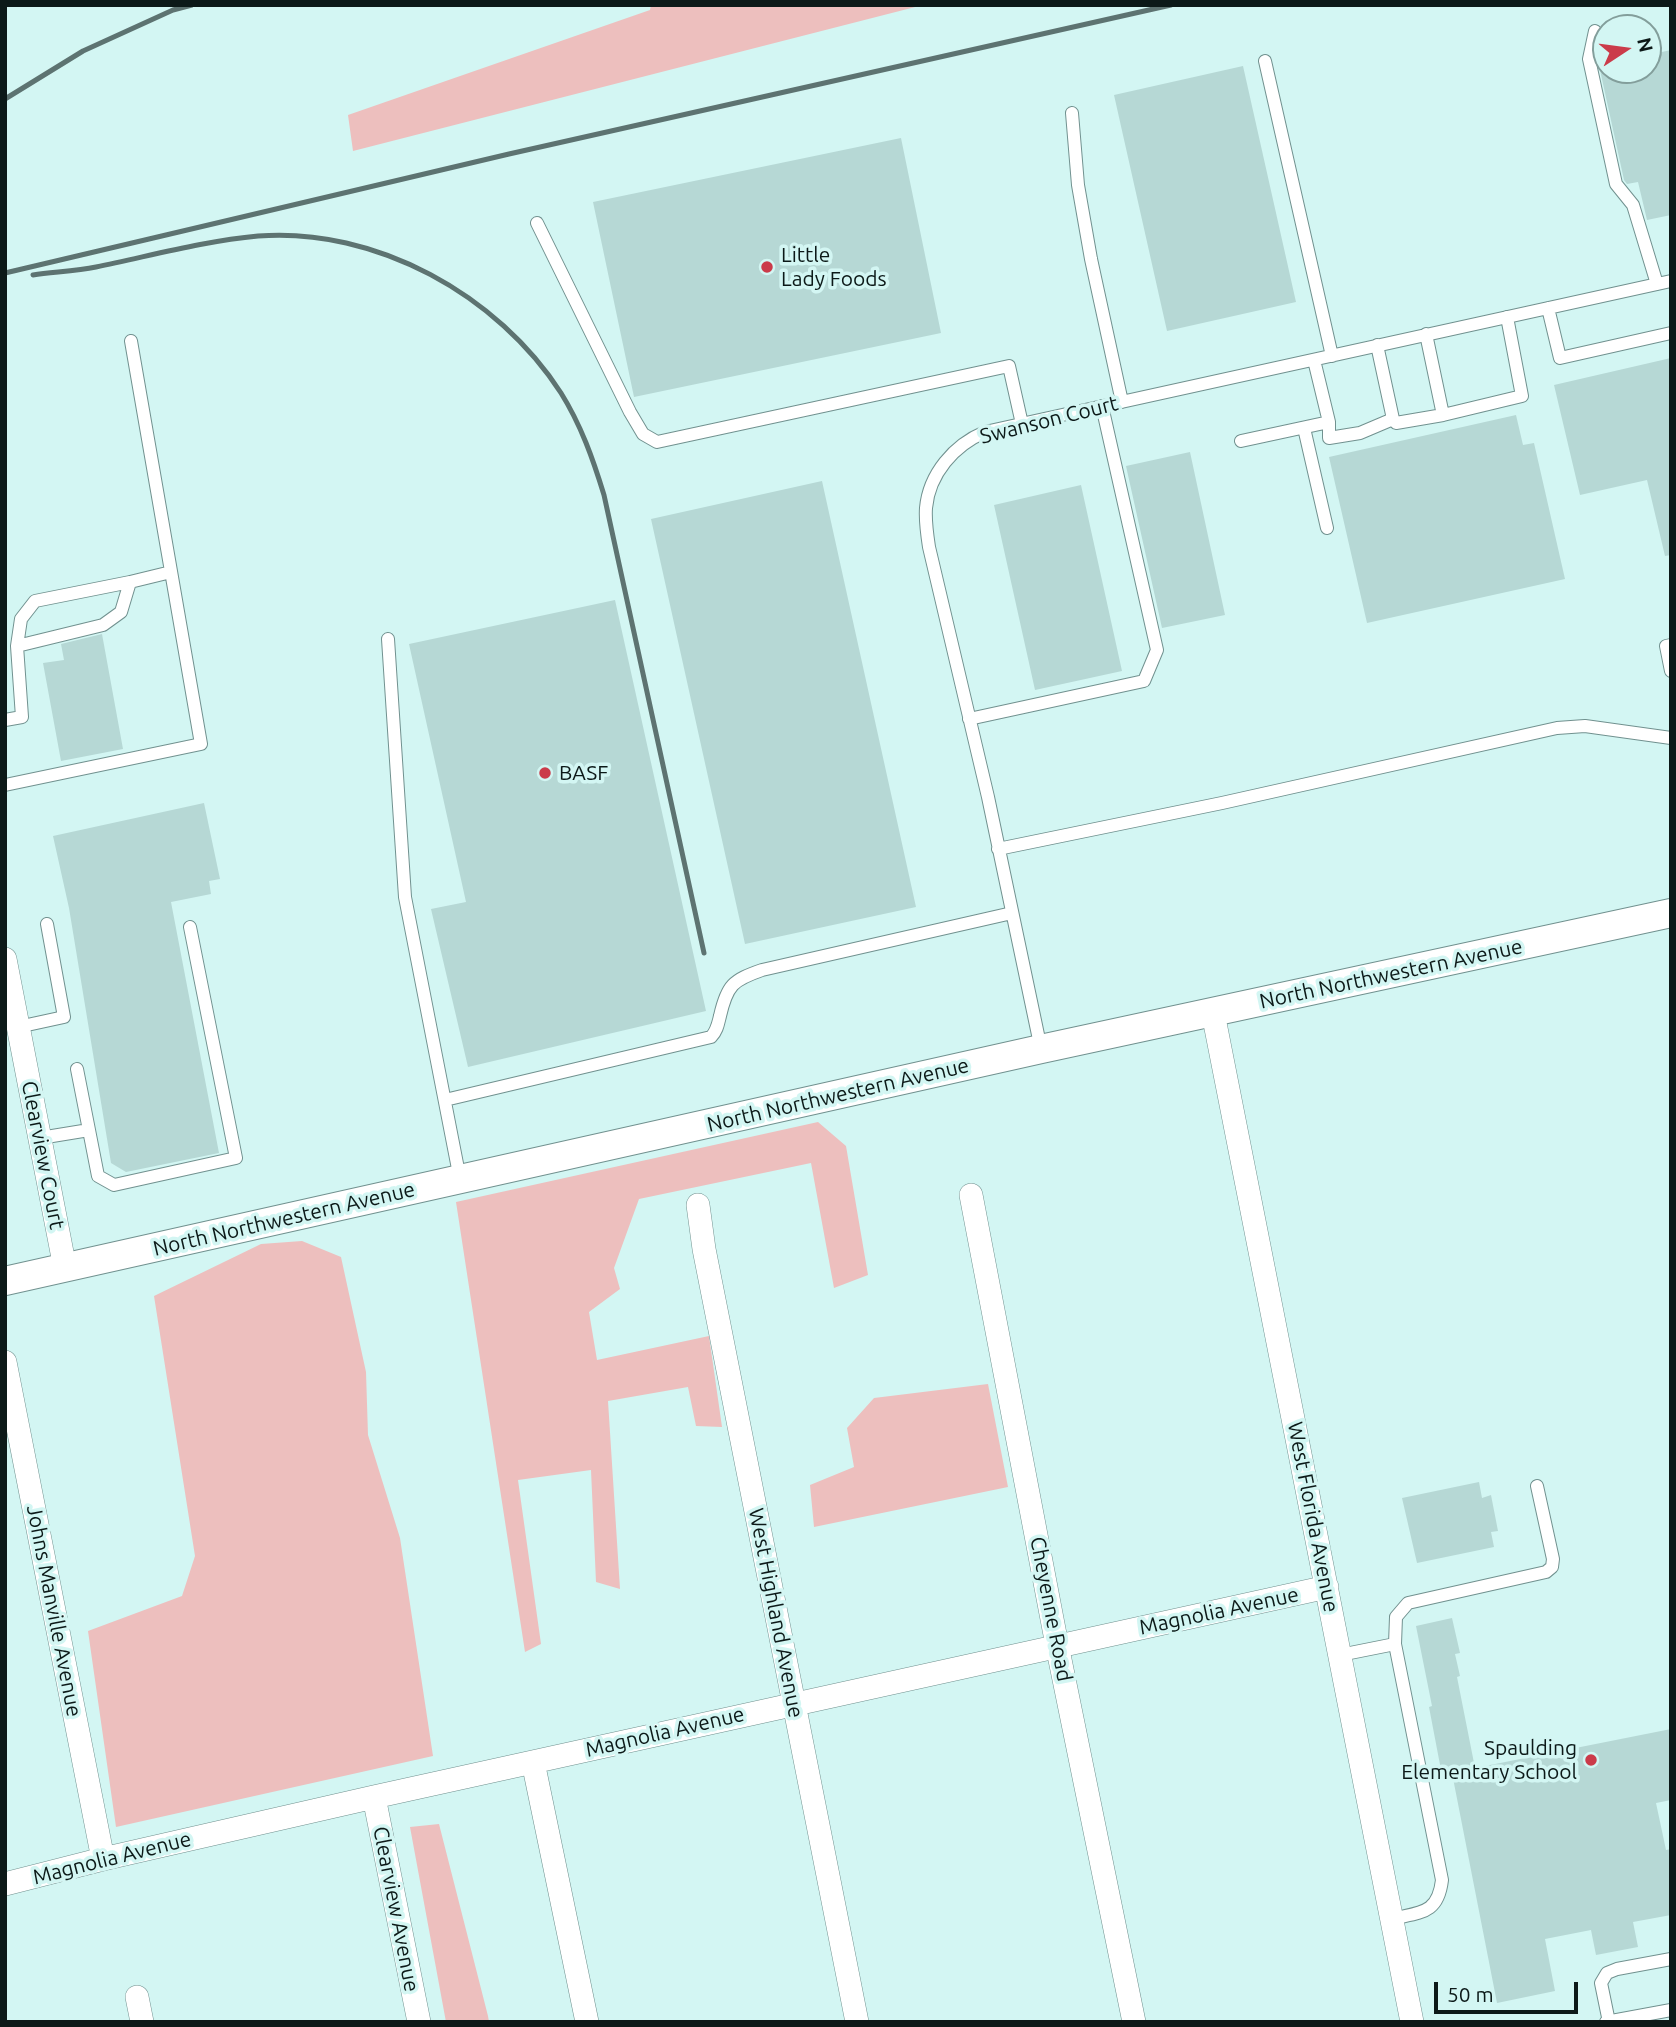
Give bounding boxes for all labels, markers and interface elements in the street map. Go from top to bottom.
north arrow [1592,14,1662,84]
text: N [1633,35,1658,54]
place label: Little Lady Foods [781,242,887,292]
marker: Little Lady Foods [759,259,775,275]
street label: Swanson Court [977,391,1121,449]
place label: BASF [559,760,608,786]
marker: BASF [537,765,553,781]
street label: North Northwestern Avenue [1257,934,1525,1014]
street label: North Northwestern Avenue [705,1053,971,1137]
street label: Clearview Court [16,1079,70,1231]
street label: North Northwestern Avenue [151,1177,417,1261]
street label: West Florida Avenue [1282,1420,1344,1614]
street label: Johns Manville Avenue [21,1503,87,1719]
street label: West Highland Avenue [743,1506,809,1720]
street label: Cheyenne Road [1025,1534,1077,1684]
street label: Magnolia Avenue [1137,1582,1301,1640]
street label: Magnolia Avenue [583,1701,747,1763]
place label: Spaulding Elementary School [1401,1735,1577,1785]
marker: Spaulding Elementary School [1583,1752,1599,1768]
street label: Clearview Avenue [368,1824,424,1994]
street label: Magnolia Avenue [30,1826,194,1890]
scale bar [1438,1968,1582,2012]
text: 50 m [1447,1982,1494,2006]

